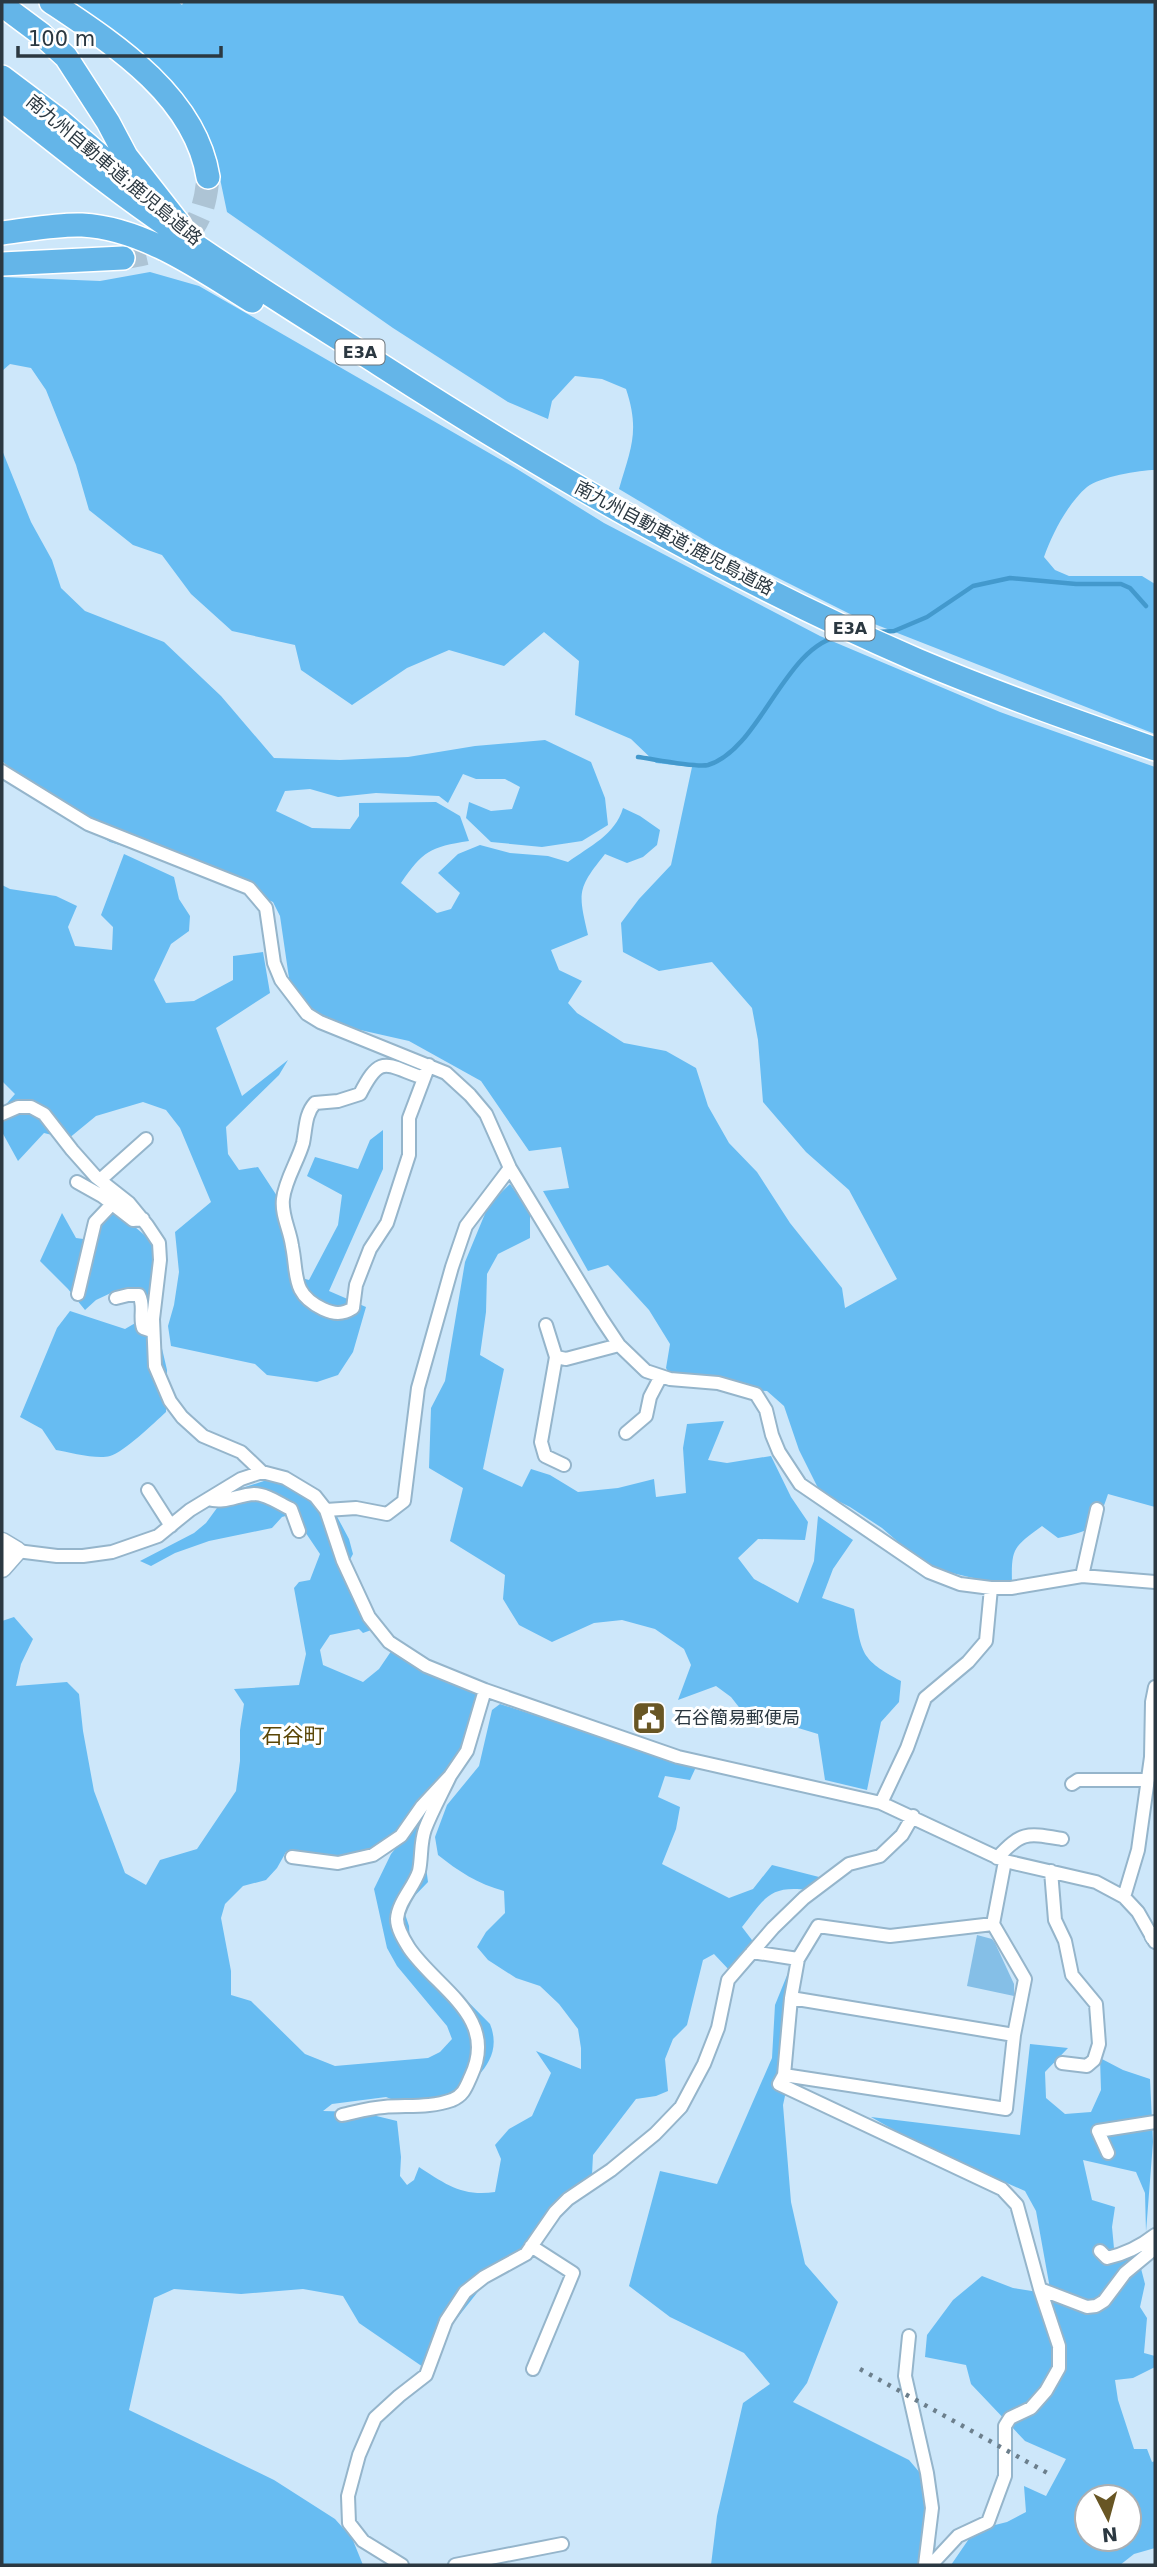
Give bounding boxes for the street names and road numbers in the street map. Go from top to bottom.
street label: 南九州自動車道;鹿児島道路 [23,90,206,249]
road number: E3A [336,340,384,364]
street label: 南九州自動車道;鹿児島道路 [571,476,777,599]
road number: E3A [826,615,874,640]

